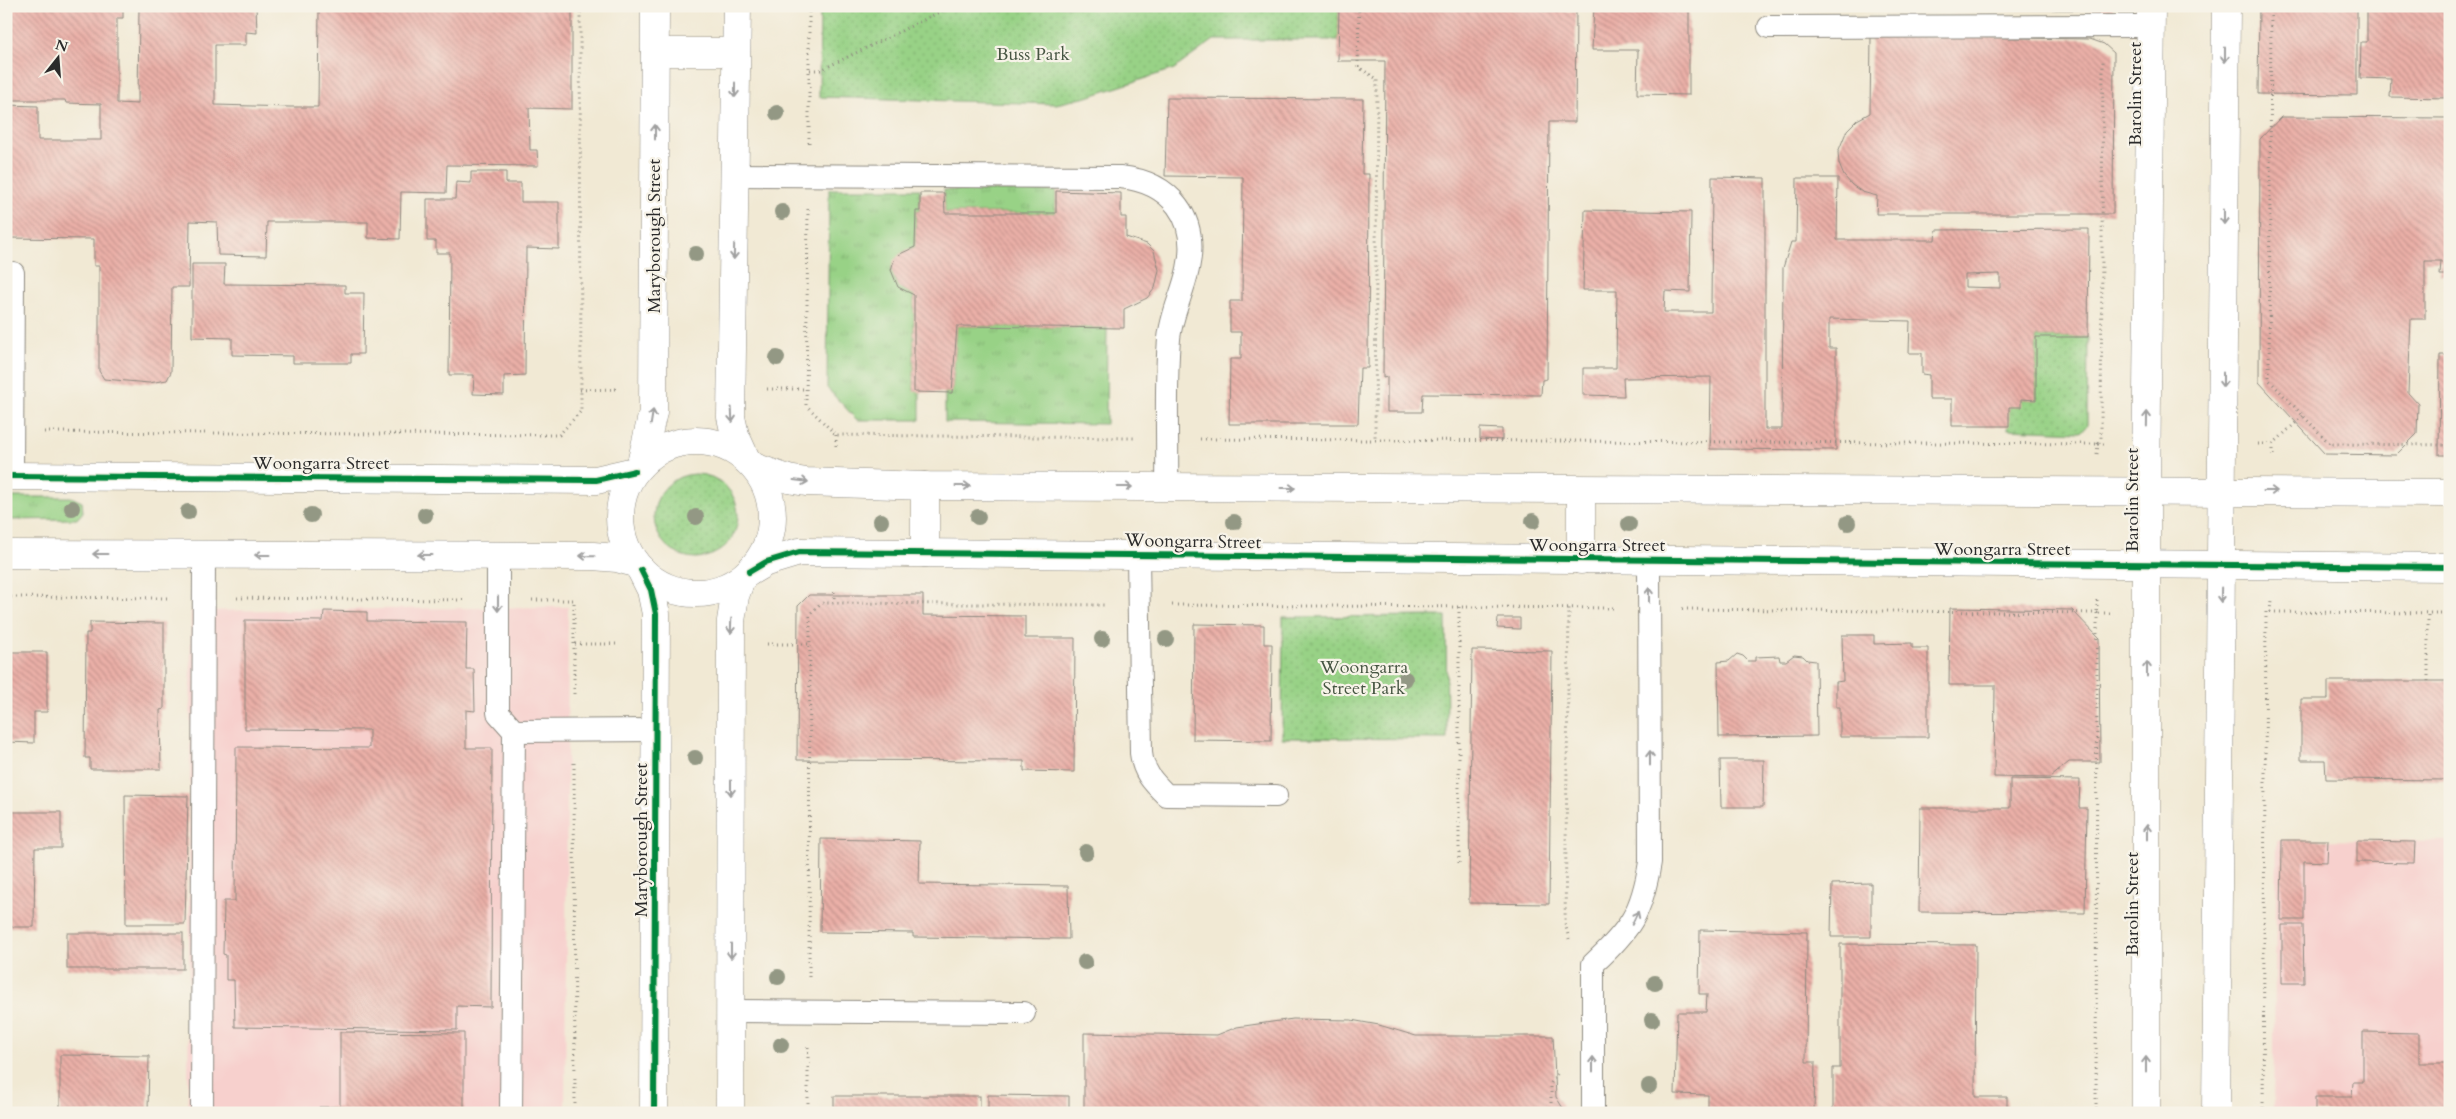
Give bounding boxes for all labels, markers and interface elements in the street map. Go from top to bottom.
north arrow [32,32,82,82]
text: N [53,35,70,57]
park label: Buss Park [996,42,1070,67]
street label: Barolin Street [2123,42,2148,146]
one-way arrow [2220,46,2230,63]
one-way arrow [730,82,740,98]
one-way arrow [650,124,660,140]
street label: Maryborough Street [642,158,667,313]
one-way arrow [2219,209,2229,225]
one-way arrow [729,244,739,260]
one-way arrow [2218,372,2228,388]
one-way arrow [727,407,737,423]
one-way arrow [647,409,657,425]
one-way arrow [2142,411,2152,428]
street label: Barolin Street [2120,448,2145,552]
street label: Woongarra Street [252,451,390,476]
one-way arrow [792,476,808,486]
one-way arrow [954,481,971,491]
one-way arrow [1117,482,1133,492]
one-way arrow [1280,483,1296,493]
one-way arrow [2262,486,2278,496]
street label: Woongarra Street [1124,528,1262,555]
street label: Woongarra Street [1528,533,1666,558]
street label: Woongarra Street [1933,537,2071,562]
one-way arrow [92,549,108,559]
one-way arrow [254,550,270,560]
one-way arrow [417,550,433,560]
one-way arrow [579,551,596,561]
one-way arrow [2216,586,2226,603]
one-way arrow [1644,587,1654,604]
one-way arrow [493,596,503,612]
one-way arrow [727,618,736,634]
park label: Woongarra Street Park [1319,655,1408,701]
one-way arrow [2142,661,2152,678]
one-way arrow [1645,750,1654,766]
street label: Maryborough Street [629,762,654,917]
one-way arrow [726,780,736,796]
one-way arrow [2142,824,2152,840]
street label: Barolin Street [2120,852,2145,956]
one-way arrow [1630,910,1640,925]
one-way arrow [726,942,736,959]
one-way arrow [1588,1056,1598,1072]
one-way arrow [2141,1056,2151,1072]

